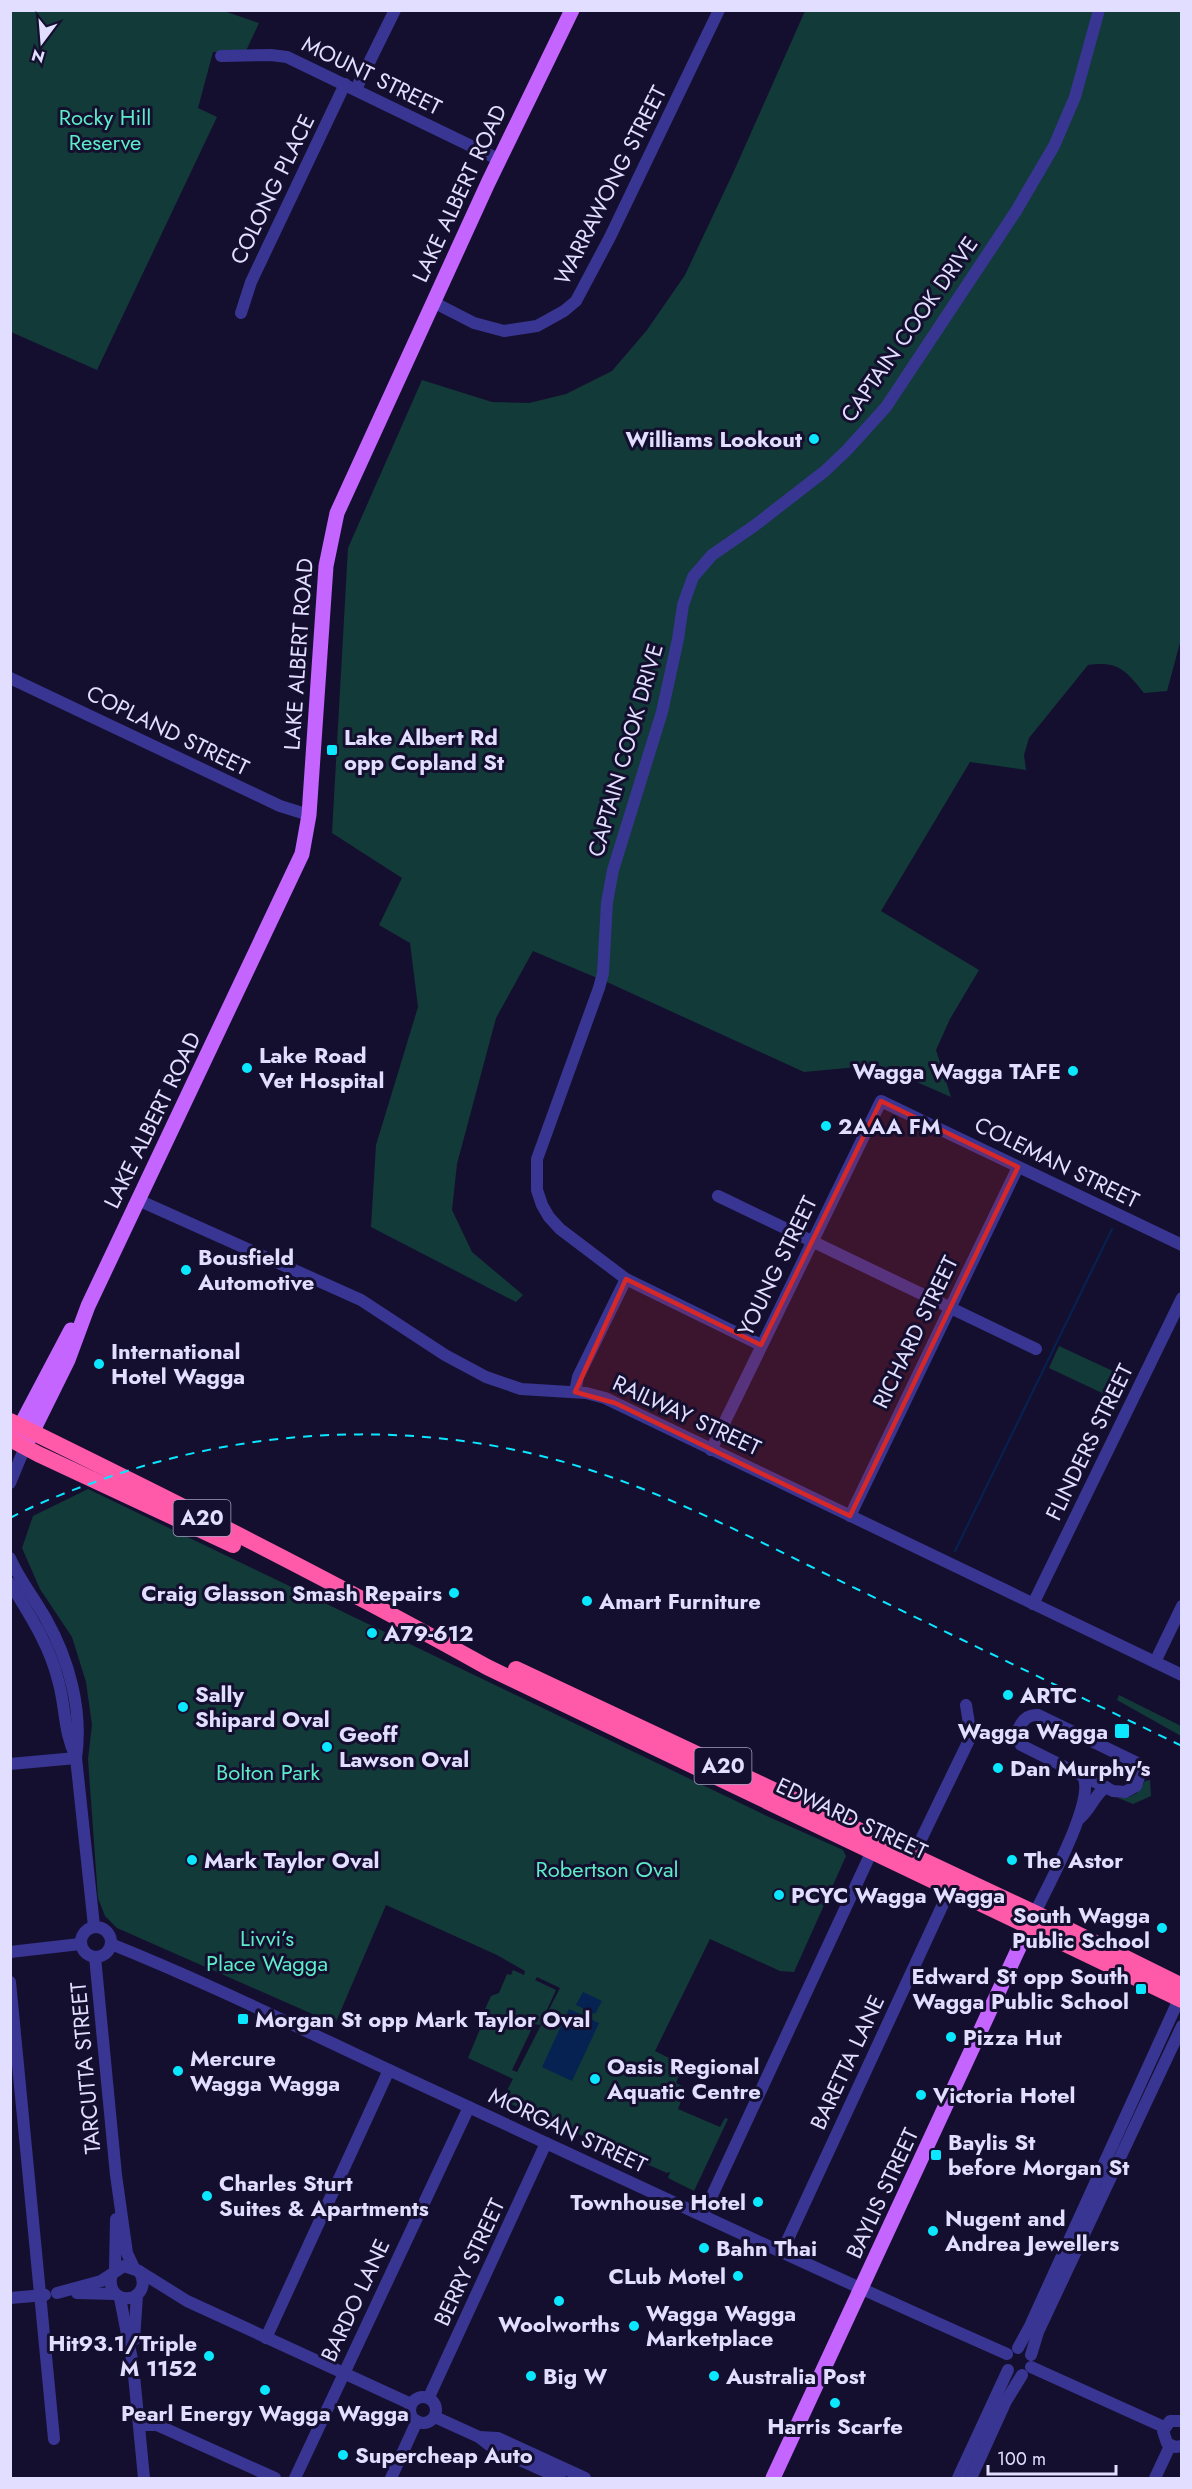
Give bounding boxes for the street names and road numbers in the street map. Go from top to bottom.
street label: MOUNT STREET [297,27,448,123]
street label: WARRAWONG STREET [546,79,674,290]
street label: LAKE ALBERT ROAD [404,99,514,287]
street label: COLONG PLACE [222,109,322,269]
street label: CAPTAIN COOK DRIVE [833,230,985,428]
street label: LAKE ALBERT ROAD [275,557,321,751]
street label: CAPTAIN COOK DRIVE [579,640,671,860]
street label: COPLAND STREET [81,677,255,784]
street label: LAKE ALBERT ROAD [95,1026,209,1214]
street label: COLEMAN STREET [969,1108,1145,1216]
street label: YOUNG STREET [729,1190,825,1341]
street label: RICHARD STREET [864,1250,966,1414]
street label: FLINDERS STREET [1037,1358,1141,1526]
street label: RAILWAY STREET [608,1367,767,1464]
road number: A20 [174,1500,230,1536]
road number: A20 [694,1748,752,1784]
street label: EDWARD STREET [771,1769,934,1867]
street label: TARCUTTA STREET [61,1980,108,2155]
street label: BARETTA LANE [802,1989,892,2135]
street label: MORGAN STREET [484,2079,653,2181]
street label: BAYLIS STREET [838,2122,926,2263]
street label: BERRY STREET [426,2192,513,2331]
street label: BARDO LANE [313,2233,397,2367]

